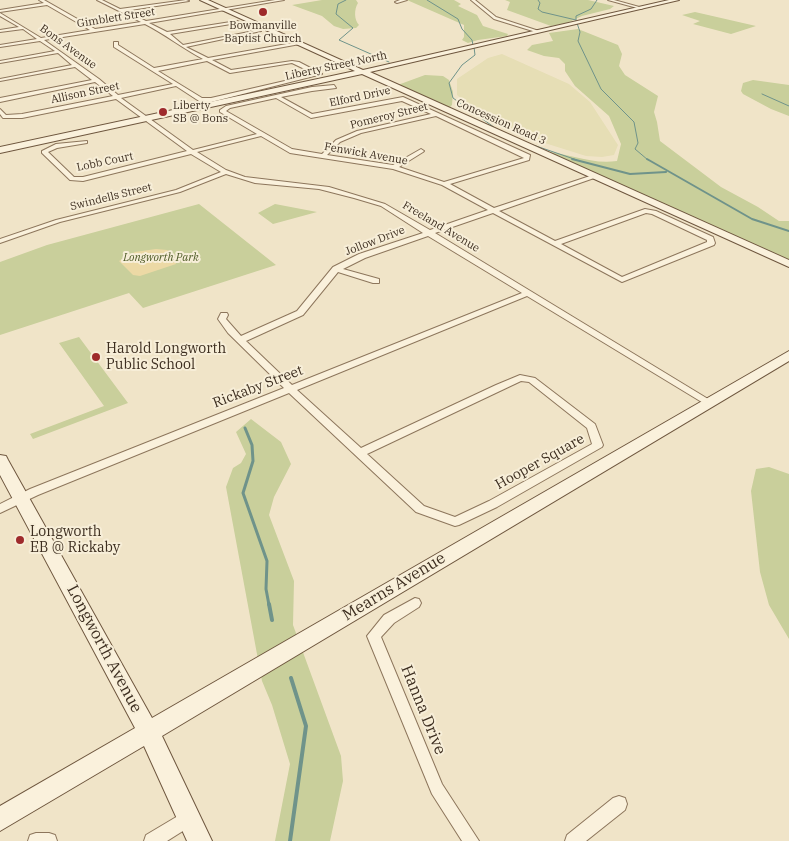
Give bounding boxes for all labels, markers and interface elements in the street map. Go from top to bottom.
street label: Gimblett Street [76,5,156,31]
marker: Bowmanville Baptist Church [257,6,269,18]
place label: Bowmanville Baptist Church [224,19,302,45]
street label: Bons Avenue [37,22,99,72]
street label: Liberty Street North [284,49,388,83]
street label: Allison Street [50,79,120,107]
street label: Elford Drive [328,84,392,110]
street label: Concession Road 3 [454,96,548,148]
place label: Liberty SB @ Bons [173,99,228,125]
street label: Pomeroy Street [349,100,429,132]
marker: Liberty SB @ Bons [157,106,169,118]
street label: Fenwick Avenue [323,140,409,168]
street label: Lobb Court [76,150,134,174]
street label: Swindells Street [69,180,153,214]
street label: Freeland Avenue [400,199,482,255]
street label: Jollow Drive [343,224,407,258]
park label: Longworth Park [123,251,199,265]
place label: Harold Longworth Public School [106,341,226,374]
marker: Harold Longworth Public School [90,351,102,363]
street label: Rickaby Street [211,362,305,412]
street label: Hooper Square [493,431,587,493]
place label: Longworth EB @ Rickaby [30,524,120,556]
marker: Longworth EB @ Rickaby [14,534,26,546]
street label: Mearns Avenue [339,549,449,625]
street label: Longworth Avenue [62,582,146,716]
street label: Hanna Drive [396,663,450,757]

